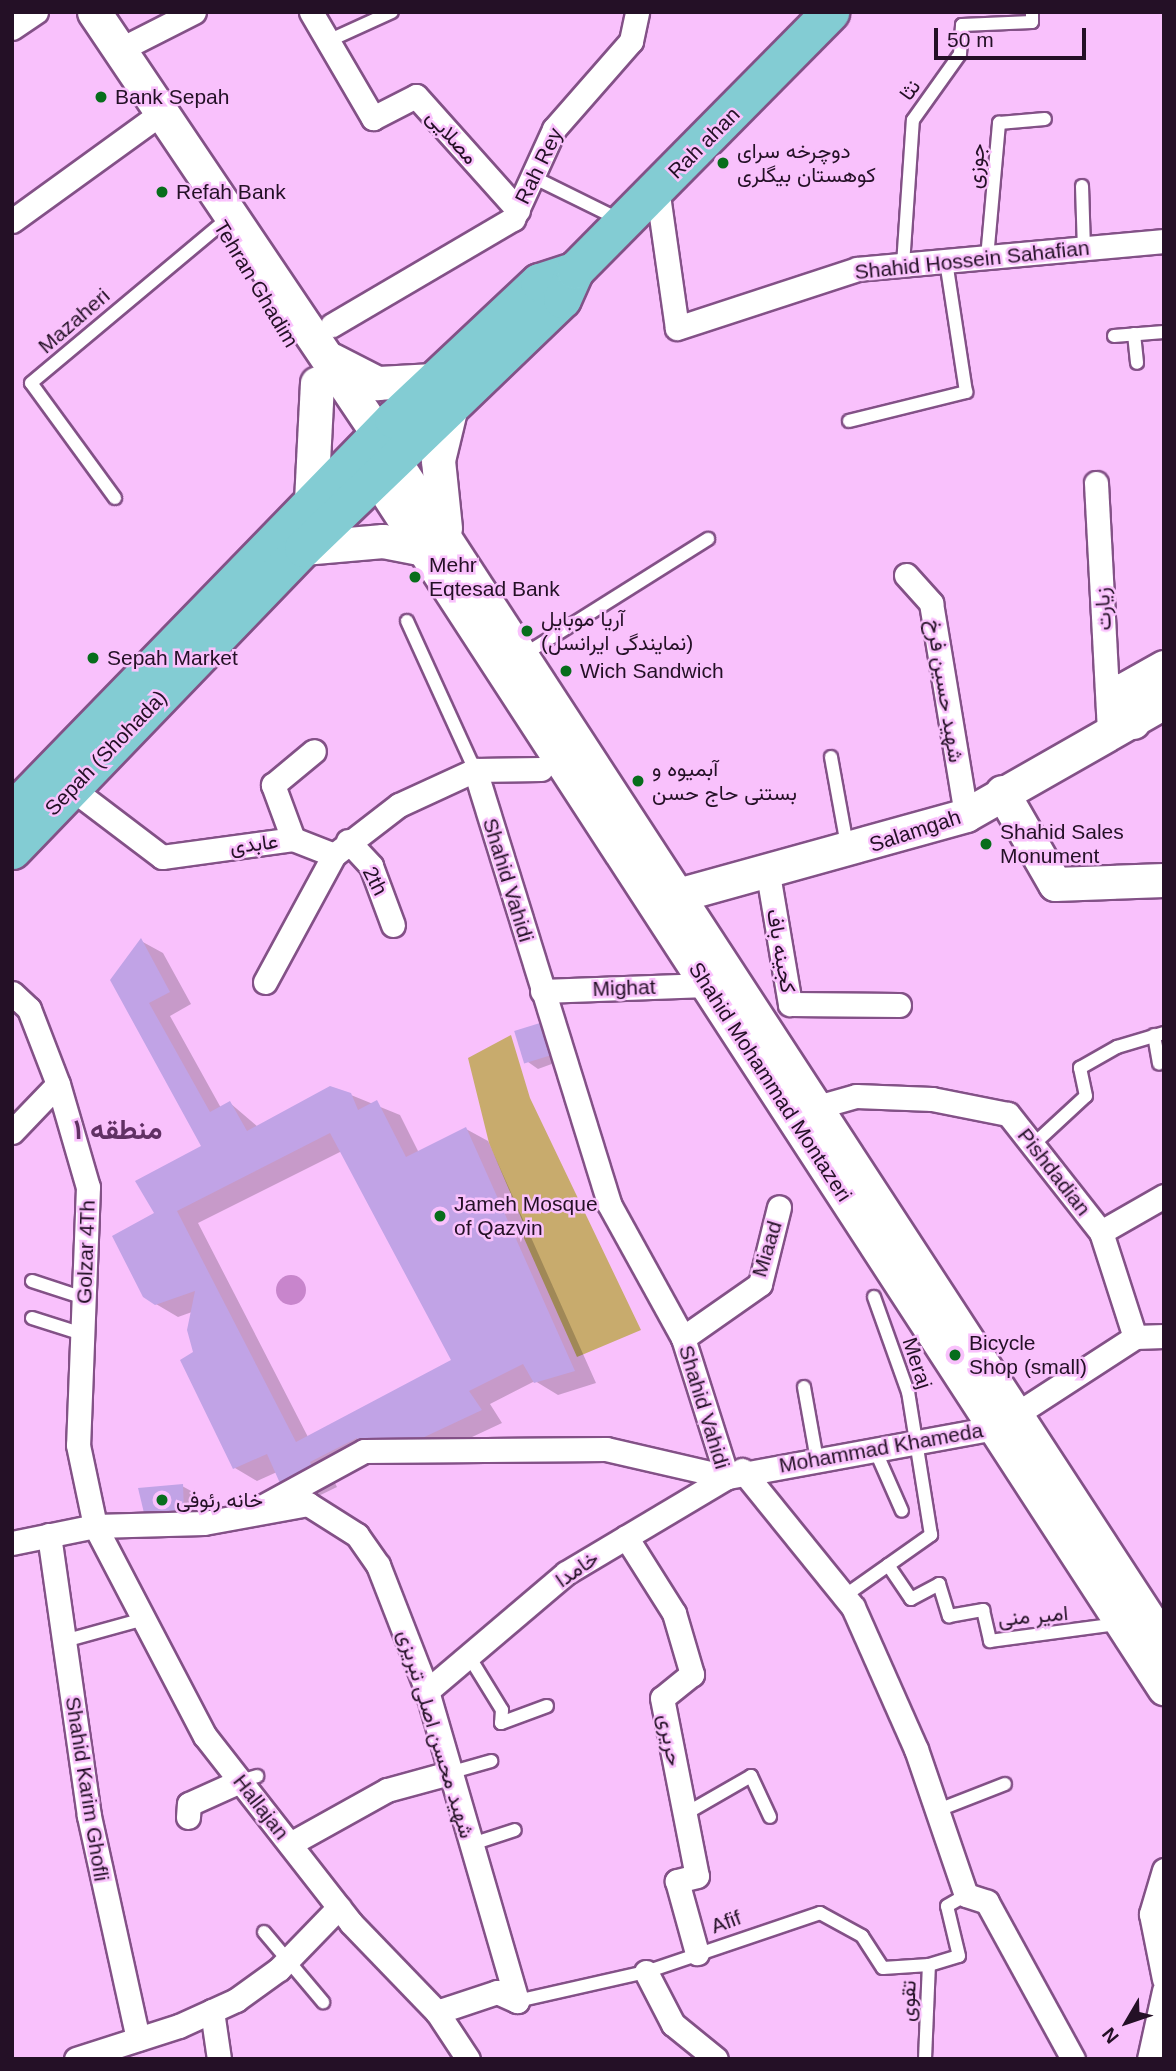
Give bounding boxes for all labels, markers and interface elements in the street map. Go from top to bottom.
scale bar [938,14,1090,58]
text: 50 m [947,28,994,51]
street label: نثا [894,75,926,105]
place label: Bank Sepah [115,84,229,110]
marker: Bank Sepah [93,89,109,105]
street label: Rah ahan [663,102,745,184]
street label: مصلایی [421,104,483,170]
street label: Rah Rey [510,124,568,208]
place label: دوچرخه سرای کوهستان بیگلری [737,138,876,188]
street label: جوزی [961,142,991,190]
marker: دوچرخه سرای کوهستان بیگلری [715,155,731,171]
place label: Refah Bank [176,179,286,205]
marker: Refah Bank [154,184,170,200]
street label: Tehran Ghadim [208,216,304,352]
street label: Shahid Hossein Sahafian [853,235,1091,285]
street label: Mazaheri [33,283,115,359]
place label: Mehr Eqtesad Bank [429,552,560,602]
marker: Mehr Eqtesad Bank [407,569,423,585]
street label: زیارت [1089,587,1117,631]
place label: آریا موبایل (نمایندگی ایرانسل) [541,606,693,656]
street label: شهید حسین فرخ [921,618,969,764]
marker: آریا موبایل (نمایندگی ایرانسل) [519,623,535,639]
place label: Sepah Market [107,645,238,671]
marker: Sepah Market [85,650,101,666]
place label: Wich Sandwich [580,658,724,684]
marker: Wich Sandwich [558,663,574,679]
street label: Sepah (Shohada) [40,685,172,821]
place label: آبمیوه و بستنی حاج حسن [652,756,797,806]
marker: آبمیوه و بستنی حاج حسن [630,773,646,789]
street label: Salamgah [866,804,964,858]
street label: Shahid Vahidi [477,815,539,945]
place label: Shahid Sales Monument [1000,819,1124,869]
street label: عابدی [228,829,280,859]
marker: Shahid Sales Monument [978,836,994,852]
street label: 2th [357,862,393,900]
street label: کجینه باف [761,907,801,995]
street label: Shahid Mohammad Montazeri [683,958,857,1206]
street label: Mighat [592,974,656,1002]
district label: منطقه ۱ [74,1113,162,1147]
street label: Pishdadian [1012,1123,1096,1221]
place label: Jameh Mosque of Qazvin [454,1191,598,1241]
street label: Golzar 4Th [72,1200,100,1304]
marker: Jameh Mosque of Qazvin [432,1208,448,1224]
street label: Miaad [747,1218,787,1280]
place label: Bicycle Shop (small) [969,1330,1087,1380]
street label: Meraj [897,1334,937,1392]
street label: Shahid Vahidi [673,1342,735,1472]
marker: Bicycle Shop (small) [947,1347,963,1363]
street label: Mohammad Khameda [777,1418,985,1478]
place label: خانه رئوفی [176,1487,263,1513]
marker: خانه رئوفی [154,1492,170,1508]
street label: خامدا [551,1545,603,1593]
street label: امیر منی [997,1600,1069,1632]
street label: شهید محسن اصلی تبریزی [392,1627,480,1841]
street label: Shahid Karim Ghofli [60,1695,114,1883]
street label: حریری [653,1712,687,1768]
street label: Hallajan [228,1769,294,1845]
street label: Afif [707,1905,745,1939]
street label: تقوی [895,1980,921,2022]
north arrow [1092,1987,1162,2057]
text: N [1098,2024,1123,2047]

